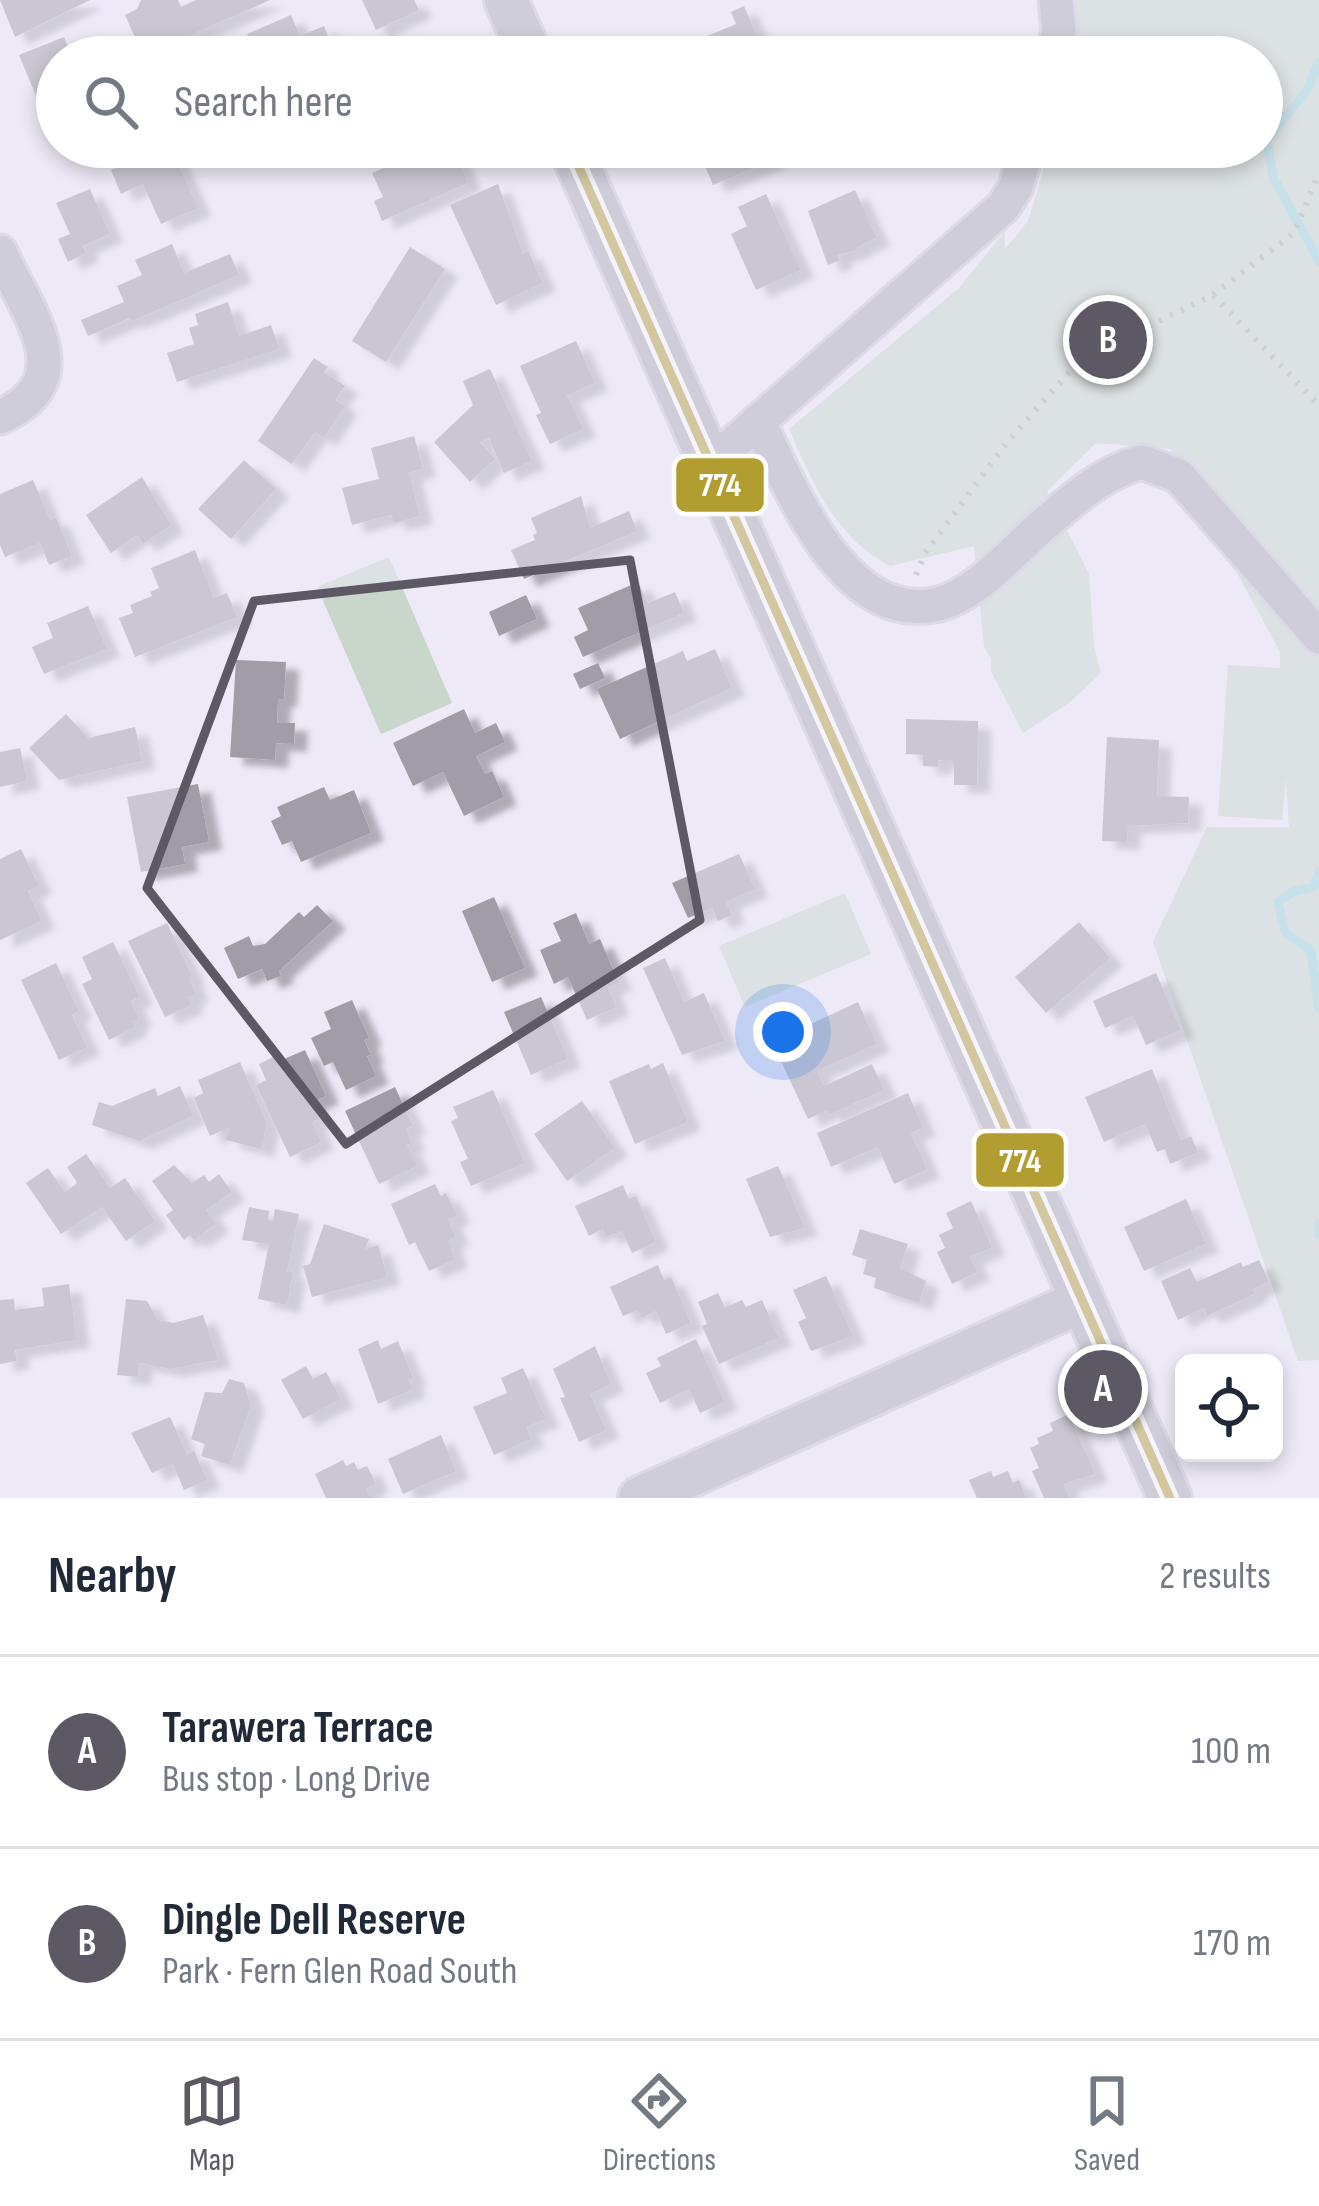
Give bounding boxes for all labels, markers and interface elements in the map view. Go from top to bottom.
search box [36,36,1283,168]
icon: search [78,69,144,135]
text: Search here [174,75,353,130]
pin: B [1069,295,1147,385]
line badge: 774 [674,456,766,514]
text: 774 [699,466,741,506]
your location [753,1002,813,1062]
line badge: 774 [974,1131,1066,1189]
text: 774 [999,1142,1041,1182]
pin: A [1064,1344,1142,1434]
map controls [1175,1354,1283,1462]
button: locate [1175,1354,1283,1462]
text: Nearby [48,1546,177,1607]
text: 2 results [1159,1553,1271,1600]
text: Tarawera Terrace [162,1701,433,1756]
text: A [78,1728,96,1775]
text: 100 m [1191,1728,1271,1775]
text: Bus stop · Long Drive [162,1756,431,1803]
text: Dingle Dell Reserve [162,1893,466,1948]
text: B [78,1920,96,1967]
text: 170 m [1193,1920,1271,1967]
text: Park · Fern Glen Road South [162,1948,518,1995]
tab: Map [179,2068,245,2180]
tab: Directions [603,2068,716,2180]
tab: Saved [1074,2068,1140,2180]

